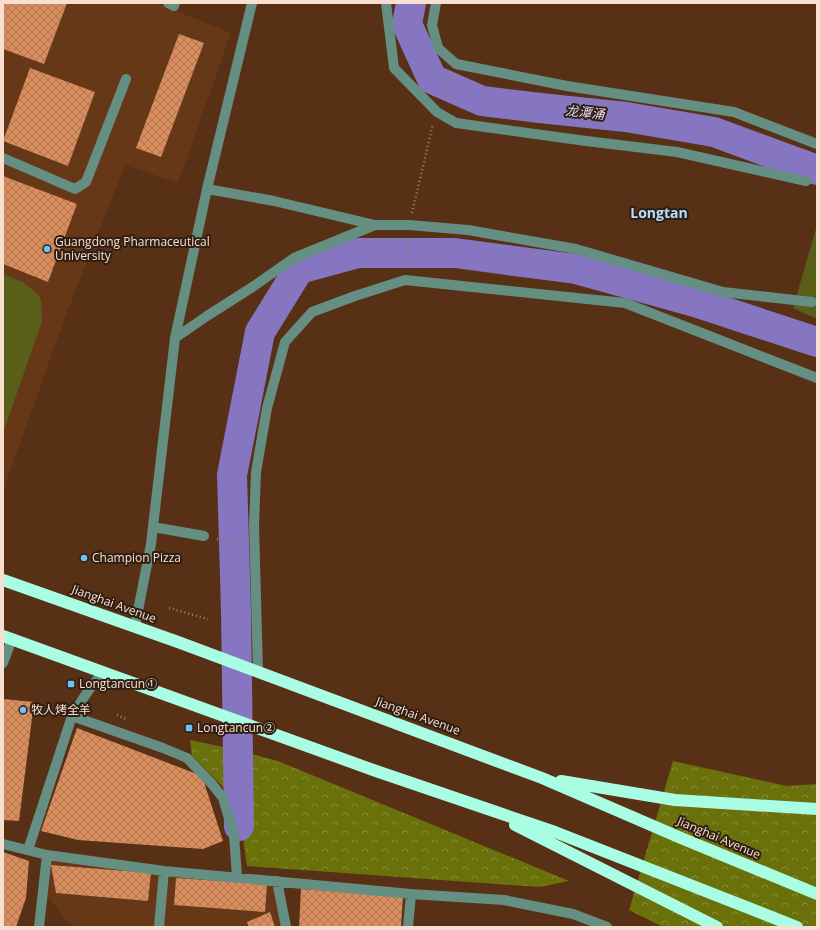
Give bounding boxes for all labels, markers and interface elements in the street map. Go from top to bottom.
water label: 龙潭涌 [565,101,607,123]
district label: Longtan [630,203,688,222]
place label: Guangdong Pharmaceutical University [55,233,210,264]
marker: Guangdong Pharmaceutical University [42,244,52,254]
place label: Champion Pizza [92,549,181,566]
marker: Champion Pizza [79,553,89,563]
street label: Jianghai Avenue [69,580,159,627]
place label: Longtancun① [79,675,157,692]
marker: Longtancun① [66,679,76,689]
street label: Jianghai Avenue [373,692,463,739]
place label: 牧人烤全羊 [31,701,91,718]
marker: 牧人烤全羊 [18,705,28,715]
place label: Longtancun② [197,719,275,736]
marker: Longtancun② [184,723,194,733]
street label: Jianghai Avenue [674,812,764,863]

